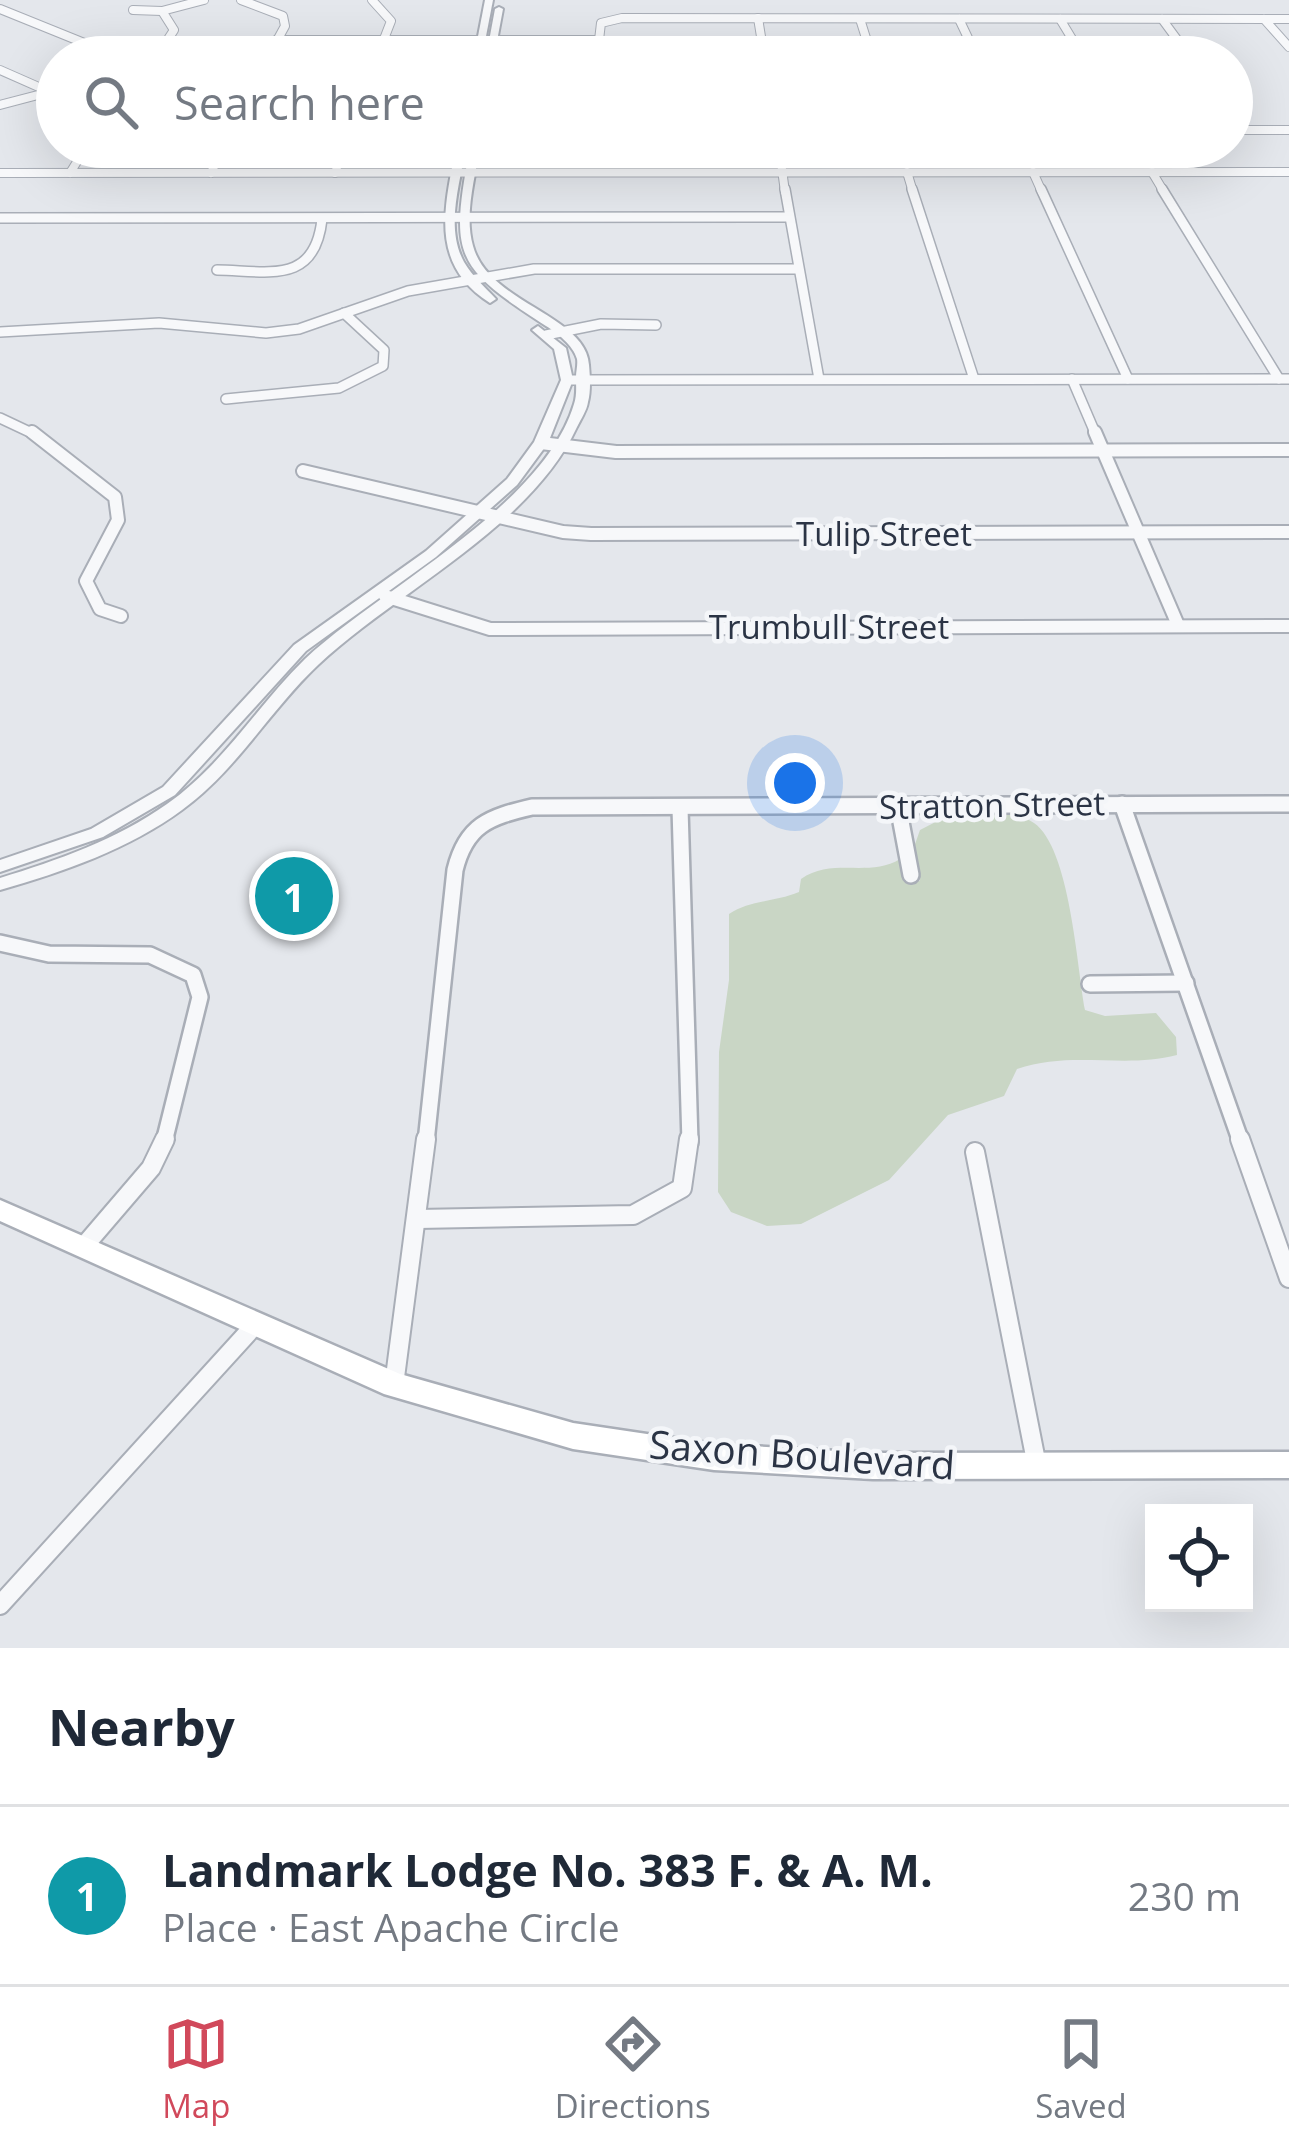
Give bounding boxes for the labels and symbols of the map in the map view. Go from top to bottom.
street label: Tulip Street [796,511,972,556]
street label: Trumbull Street [709,604,949,649]
your location [765,753,825,813]
street label: Stratton Street [879,780,1105,829]
pin: 1 [255,851,333,941]
street label: Saxon Boulevard [648,1416,957,1491]

